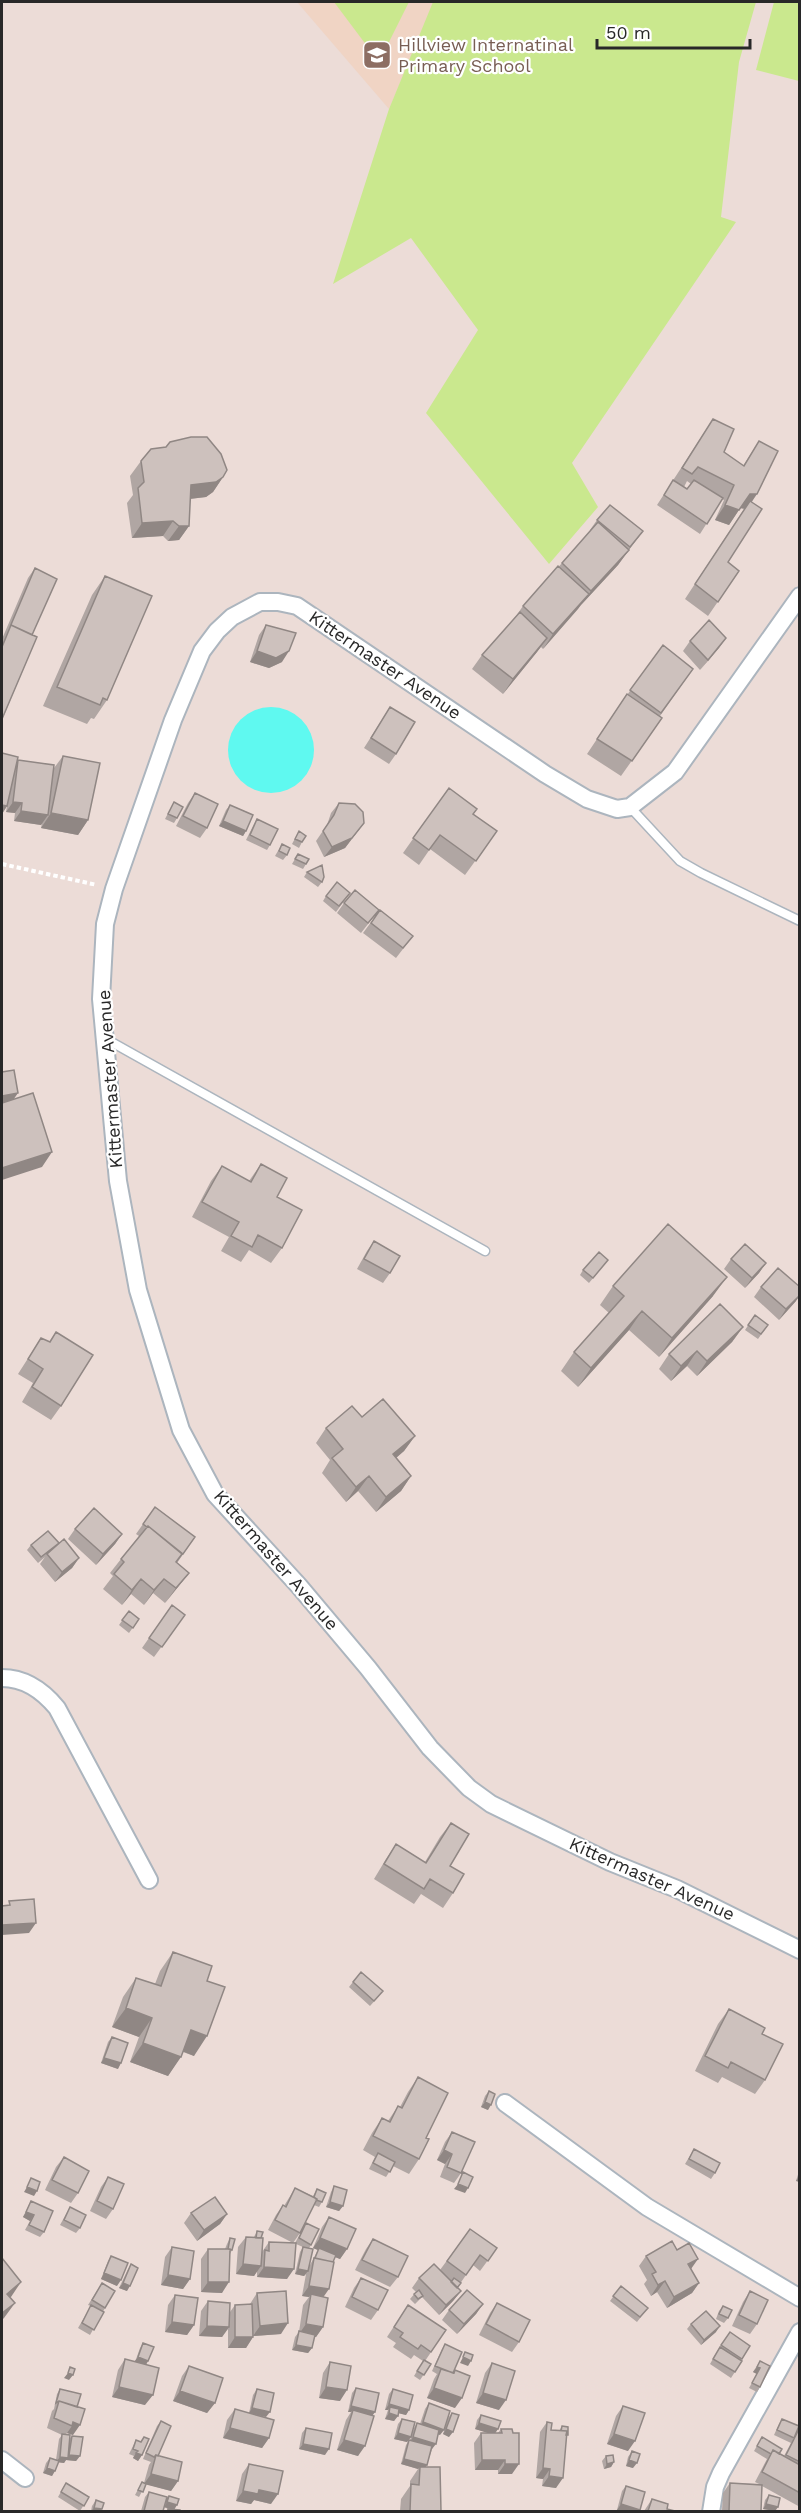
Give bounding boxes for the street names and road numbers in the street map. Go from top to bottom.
street label: Kittermaster Avenue [305,606,465,723]
street label: Kittermaster Avenue [93,989,126,1169]
street label: Kittermaster Avenue [210,1485,343,1634]
street label: Kittermaster Avenue [566,1833,738,1925]

